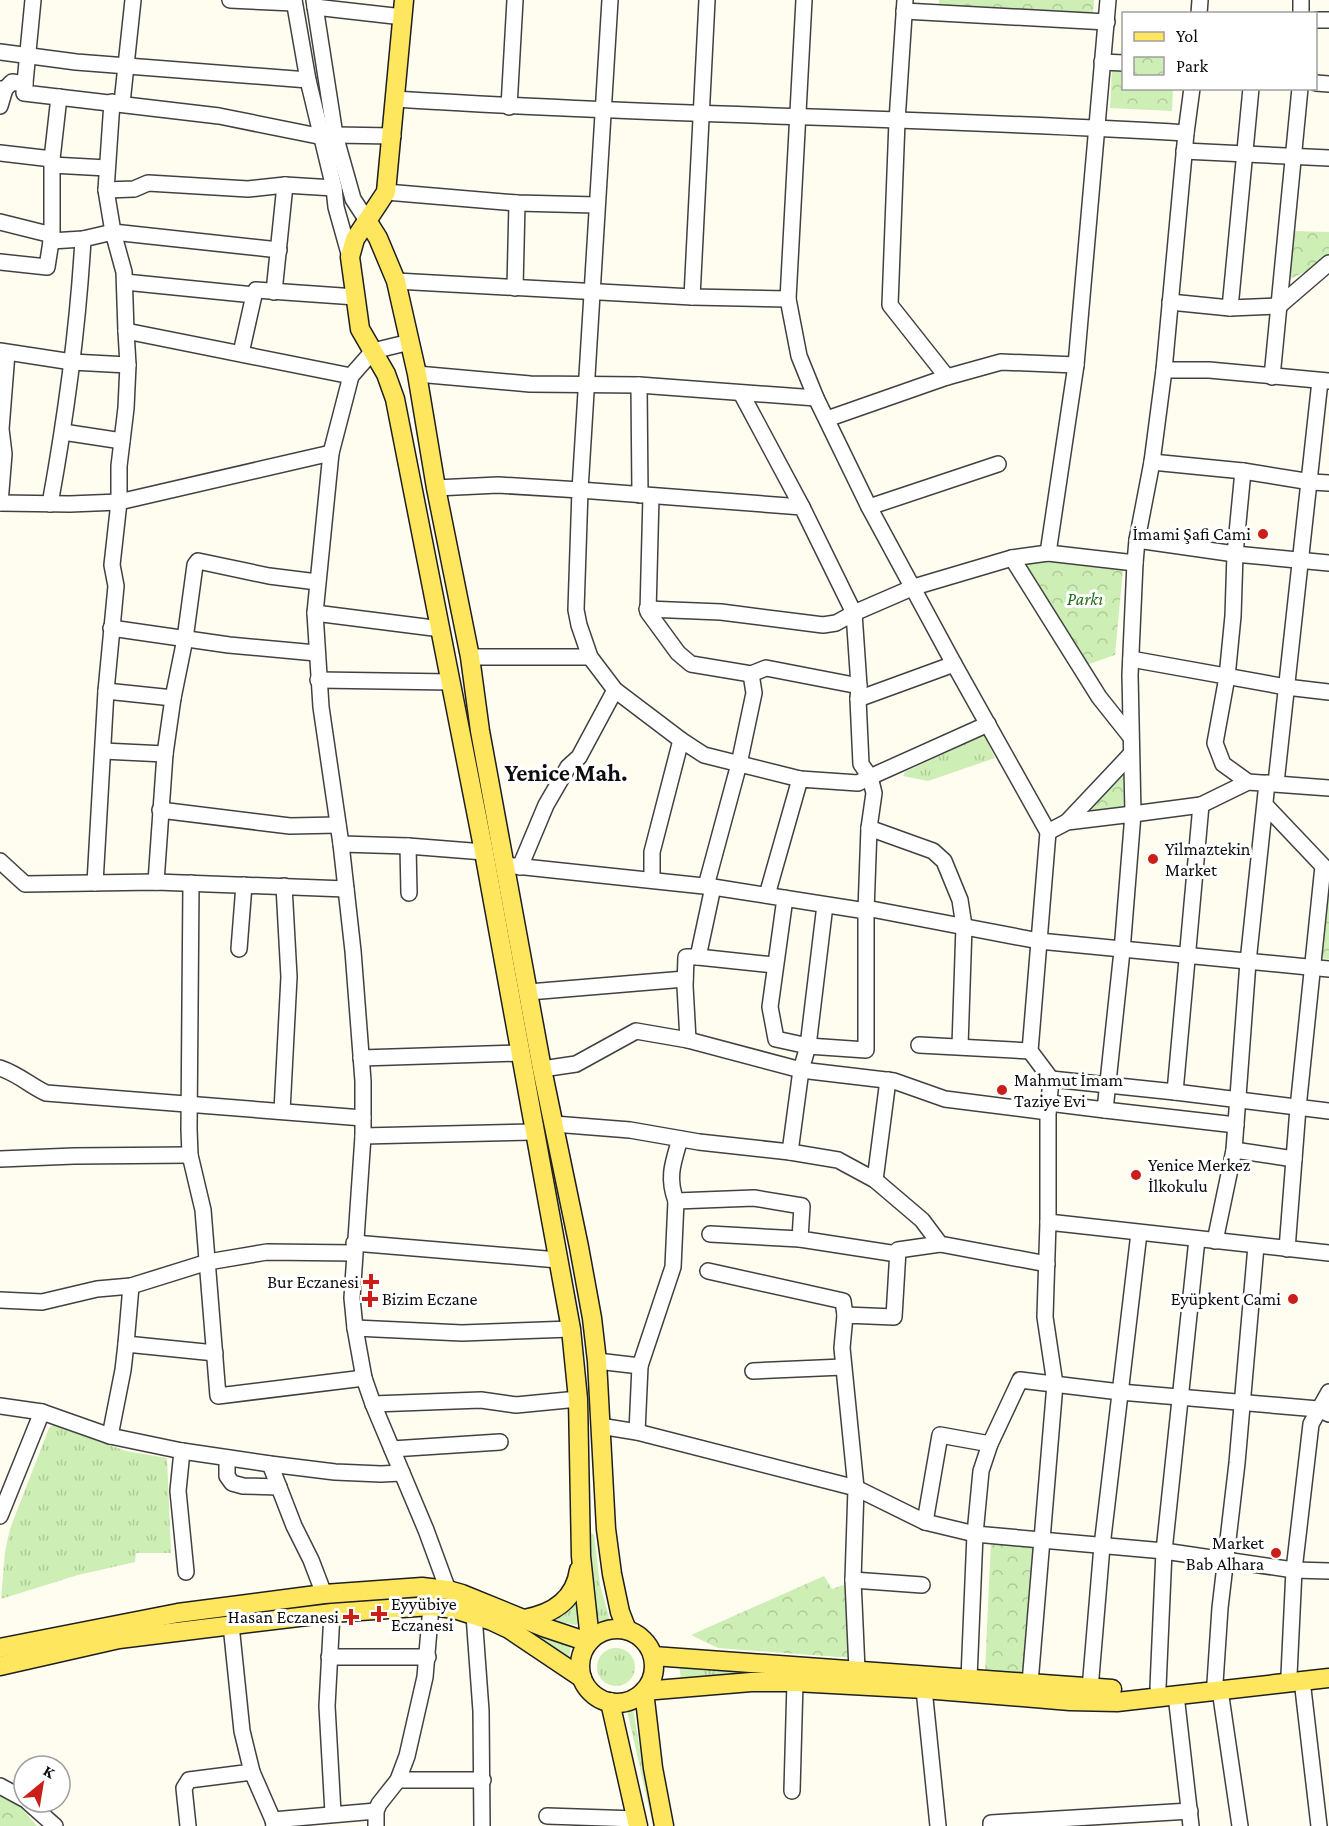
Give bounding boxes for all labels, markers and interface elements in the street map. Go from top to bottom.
legend [1122,12,1317,90]
text: Yol [1176,26,1198,46]
text: Park [1176,56,1208,76]
place label: İmami Şafi Cami [1132,524,1251,544]
marker: İmami Şafi Cami [1256,527,1270,541]
park label: Parkı [1067,589,1103,609]
district label: Yenice Mah. [504,759,628,786]
place label: Yilmaztekin Market [1165,839,1251,880]
marker: Yilmaztekin Market [1146,852,1160,866]
place label: Mahmut İmam Taziye Evi [1014,1070,1124,1111]
marker: Mahmut İmam Taziye Evi [995,1083,1009,1097]
place label: Yenice Merkez İlkokulu [1148,1155,1251,1196]
marker: Yenice Merkez İlkokulu [1129,1168,1143,1182]
place label: Bur Eczanesi [267,1272,359,1292]
marker: Bur Eczanesi [364,1275,378,1289]
place label: Bizim Eczane [382,1289,478,1309]
place label: Eyüpkent Cami [1171,1289,1281,1309]
marker: Bizim Eczane [363,1292,377,1306]
marker: Eyüpkent Cami [1286,1292,1300,1306]
place label: Market Bab Alhara [1186,1533,1265,1574]
marker: Market Bab Alhara [1269,1546,1283,1560]
place label: Eyyübiye Eczanesi [391,1594,457,1635]
place label: Hasan Eczanesi [228,1607,339,1627]
marker: Eyyübiye Eczanesi [372,1607,386,1621]
marker: Hasan Eczanesi [344,1610,358,1624]
north arrow [12,1754,72,1814]
text: K [41,1762,59,1782]

